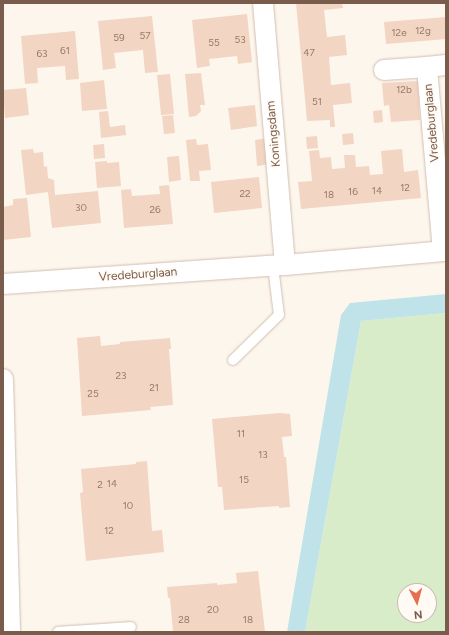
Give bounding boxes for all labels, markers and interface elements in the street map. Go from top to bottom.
house number: 12g [415,25,431,37]
house number: 12e [391,27,407,39]
house number: 57 [139,30,151,42]
house number: 59 [113,32,125,44]
house number: 53 [234,34,246,46]
house number: 55 [208,37,220,49]
house number: 61 [60,45,70,57]
house number: 47 [303,47,315,59]
house number: 63 [36,48,48,60]
street label: Vredeburglaan [421,83,443,163]
house number: 12b [396,84,412,96]
house number: 51 [312,96,322,108]
street label: Koningsdam [264,100,284,168]
house number: 12 [400,182,410,194]
house number: 14 [372,185,382,197]
house number: 16 [348,186,358,198]
house number: 22 [239,188,251,200]
house number: 18 [324,189,334,201]
house number: 30 [75,202,87,214]
house number: 26 [149,204,161,216]
street label: Vredeburglaan [98,265,178,285]
house number: 23 [115,370,127,382]
house number: 21 [149,382,159,394]
house number: 25 [87,388,99,400]
house number: 11 [237,428,245,440]
house number: 13 [258,449,268,461]
house number: 15 [239,474,249,486]
house number: 14 [107,478,117,490]
house number: 2 [97,479,103,491]
house number: 10 [123,500,133,512]
house number: 12 [104,525,114,537]
north arrow [397,583,437,623]
house number: 20 [207,604,219,616]
text: N [413,608,423,621]
house number: 28 [178,614,190,626]
house number: 18 [243,614,253,626]

